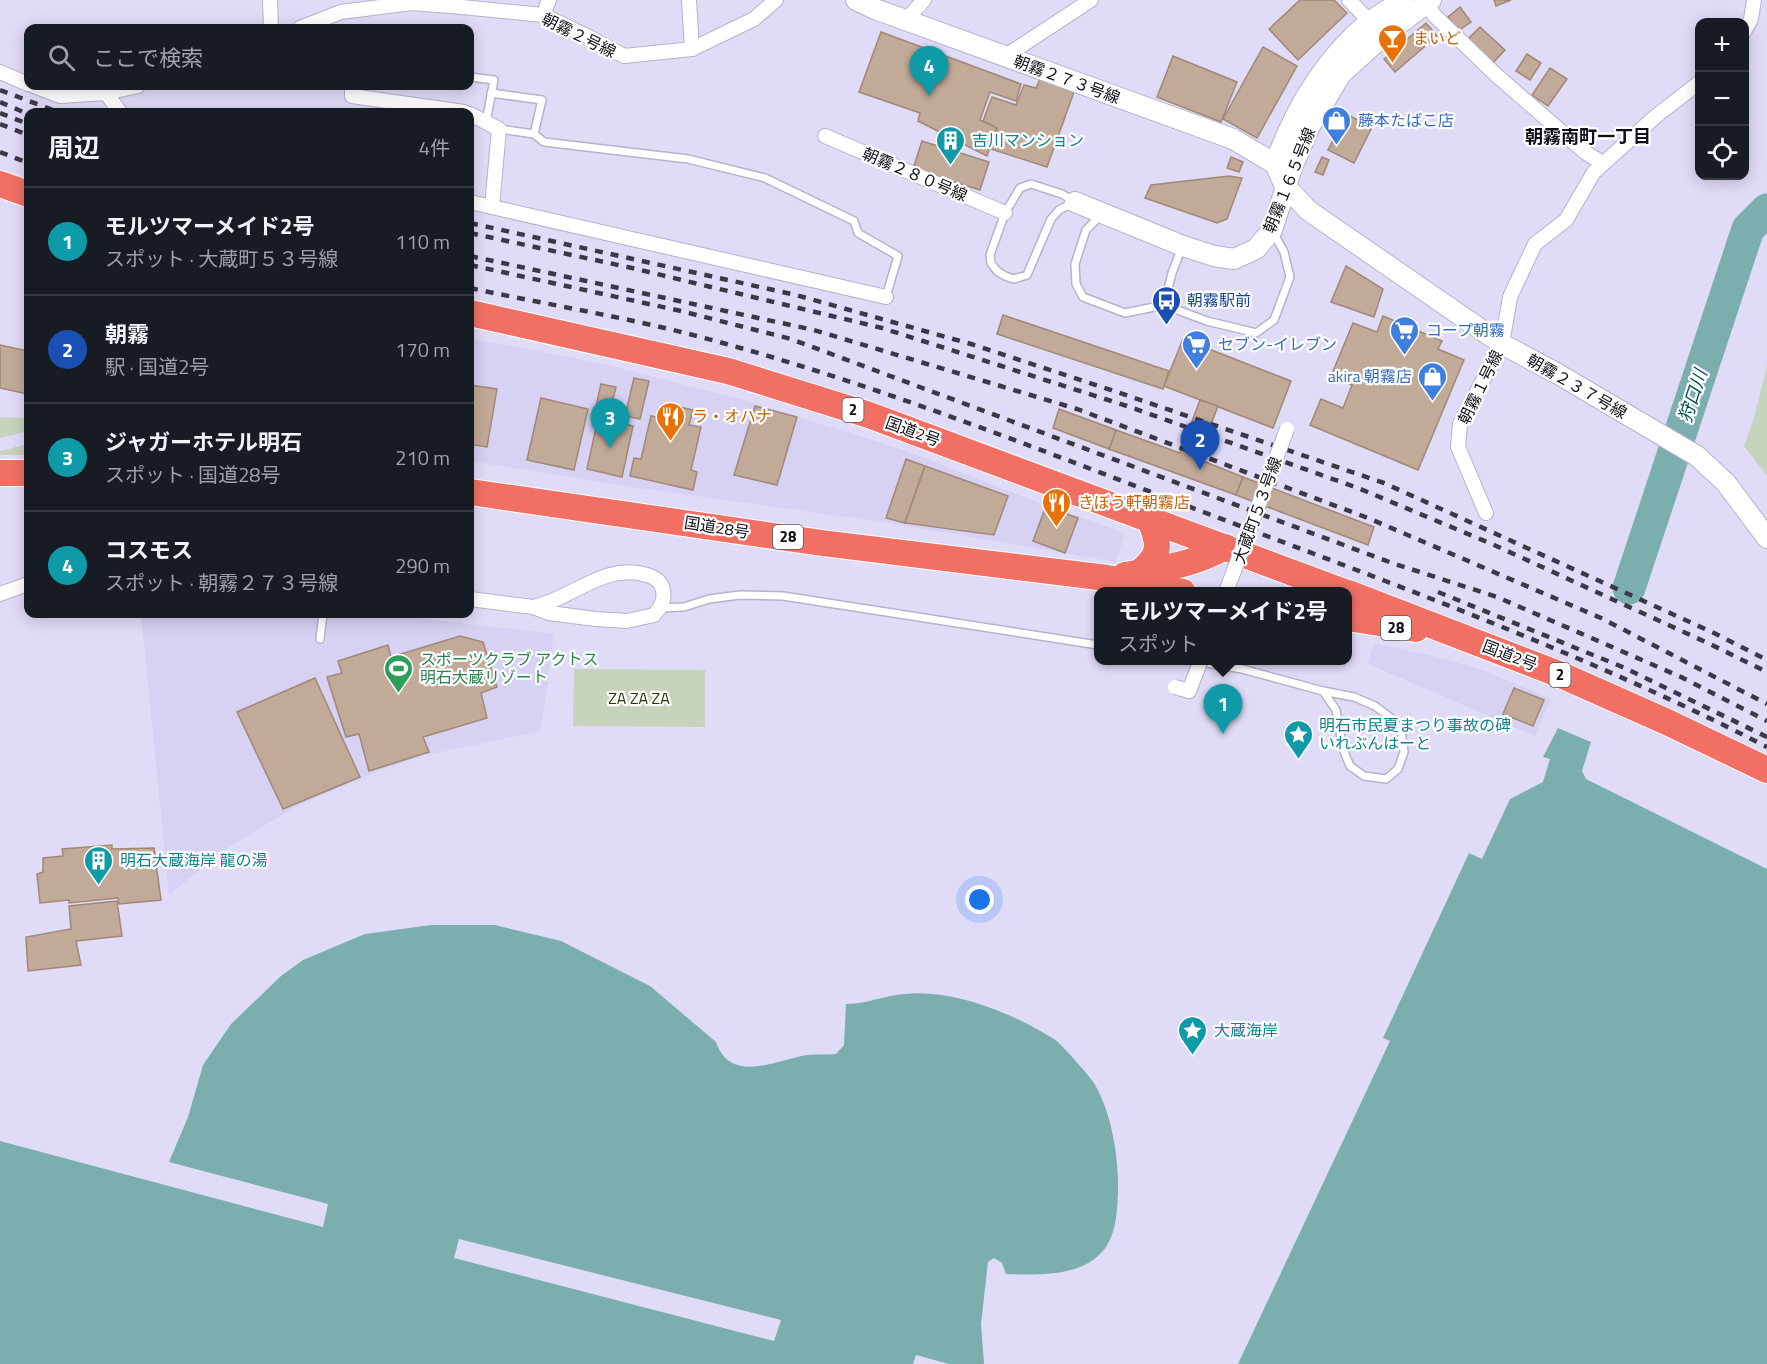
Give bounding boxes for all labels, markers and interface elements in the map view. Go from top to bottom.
street label: 朝霧２号線 [538,7,620,63]
map controls [1695,18,1749,180]
button: + [1695,18,1749,72]
bar icon: まいど [1376,22,1408,64]
search box [24,24,474,90]
place label: まいど [1413,26,1461,50]
icon: search [45,41,78,74]
text: ここで検索 [93,41,203,75]
pin: 4 [910,46,948,96]
street label: 朝霧２７３号線 [1010,49,1124,109]
button: − [1695,72,1749,126]
shop icon: 藤本たばこ店 [1321,104,1353,146]
place label: 藤本たばこ店 [1358,108,1454,132]
district label: 朝霧南町一丁目 [1525,123,1651,150]
building icon: 吉川マンション [935,124,967,166]
street label: 朝霧１６５号線 [1257,124,1321,236]
button: locate [1695,126,1749,180]
text: 周辺 [48,128,100,167]
place label: 吉川マンション [972,128,1084,152]
text: 4件 [419,132,450,163]
street label: 朝霧２８０号線 [859,141,971,207]
text: モルツマーメイド2号 [105,209,314,243]
text: 1 [62,226,73,257]
text: 110 m [395,226,450,257]
text: スポット · 大蔵町５３号線 [105,243,338,274]
bus stop icon: 朝霧駅前 [1150,284,1182,326]
place label: 朝霧駅前 [1187,288,1251,312]
supermarket icon: コープ朝霧 [1389,314,1421,356]
text: 朝霧 [105,317,149,351]
place label: コープ朝霧 [1426,318,1505,342]
supermarket icon: セブン-イレブン [1181,328,1213,370]
place label: セブン-イレブン [1218,332,1337,356]
text: 2 [62,334,73,365]
text: 170 m [395,334,450,365]
street label: 朝霧１号線 [1452,346,1508,428]
street label: 朝霧２３７号線 [1522,348,1632,424]
text: 駅 · 国道2号 [105,351,209,382]
shop icon: akira 朝霧店 [1417,360,1449,402]
place label: akira 朝霧店 [1328,364,1412,388]
water label: 狩口川 [1671,364,1714,426]
pin: 3 [590,398,630,448]
road number: 2 [842,398,864,422]
restaurant icon: ラ・オハナ [655,400,687,442]
place label: ラ・オハナ [692,404,772,428]
street label: 国道2号 [882,410,944,452]
pin: 2 [1180,420,1220,470]
text: ジャガーホテル明石 [105,425,302,459]
text: 3 [62,442,73,473]
text: 210 m [395,442,450,473]
street label: 大蔵町５３号線 [1227,453,1287,567]
text: スポット · 国道28号 [105,459,281,490]
restaurant icon: きぼう軒朝霧店 [1041,486,1073,528]
place label: きぼう軒朝霧店 [1078,490,1190,514]
street label: 国道28号 [683,510,751,544]
road number: 28 [773,525,803,549]
text: コスモス [105,533,193,567]
text: 4 [62,550,73,581]
text: 290 m [395,550,450,581]
text: スポット · 朝霧２７３号線 [105,567,338,598]
popup [1094,587,1352,665]
text: モルツマーメイド2号 [1118,594,1328,628]
road number: 28 [1381,616,1411,640]
text: スポット [1118,628,1198,659]
street label: 国道2号 [1479,634,1541,676]
place label: スポーツクラブ アクトス 明石大蔵リゾート [420,647,598,689]
sports icon: スポーツクラブ アクトス 明石大蔵リゾート [383,652,415,694]
road number: 2 [1550,663,1570,687]
pin: 1 [1204,684,1242,734]
park label: ZA ZA ZA [608,686,670,710]
place label: 明石市民夏まつり事故の碑 いれぶんはーと [1319,713,1511,755]
place icon: 明石市民夏まつり事故の碑 いれぶんはーと [1282,718,1314,760]
building icon: 明石大蔵海岸 龍の湯 [83,844,115,886]
place label: 明石大蔵海岸 龍の湯 [120,848,268,872]
your location [965,885,994,914]
place icon: 大蔵海岸 [1177,1014,1209,1056]
place label: 大蔵海岸 [1214,1018,1278,1042]

